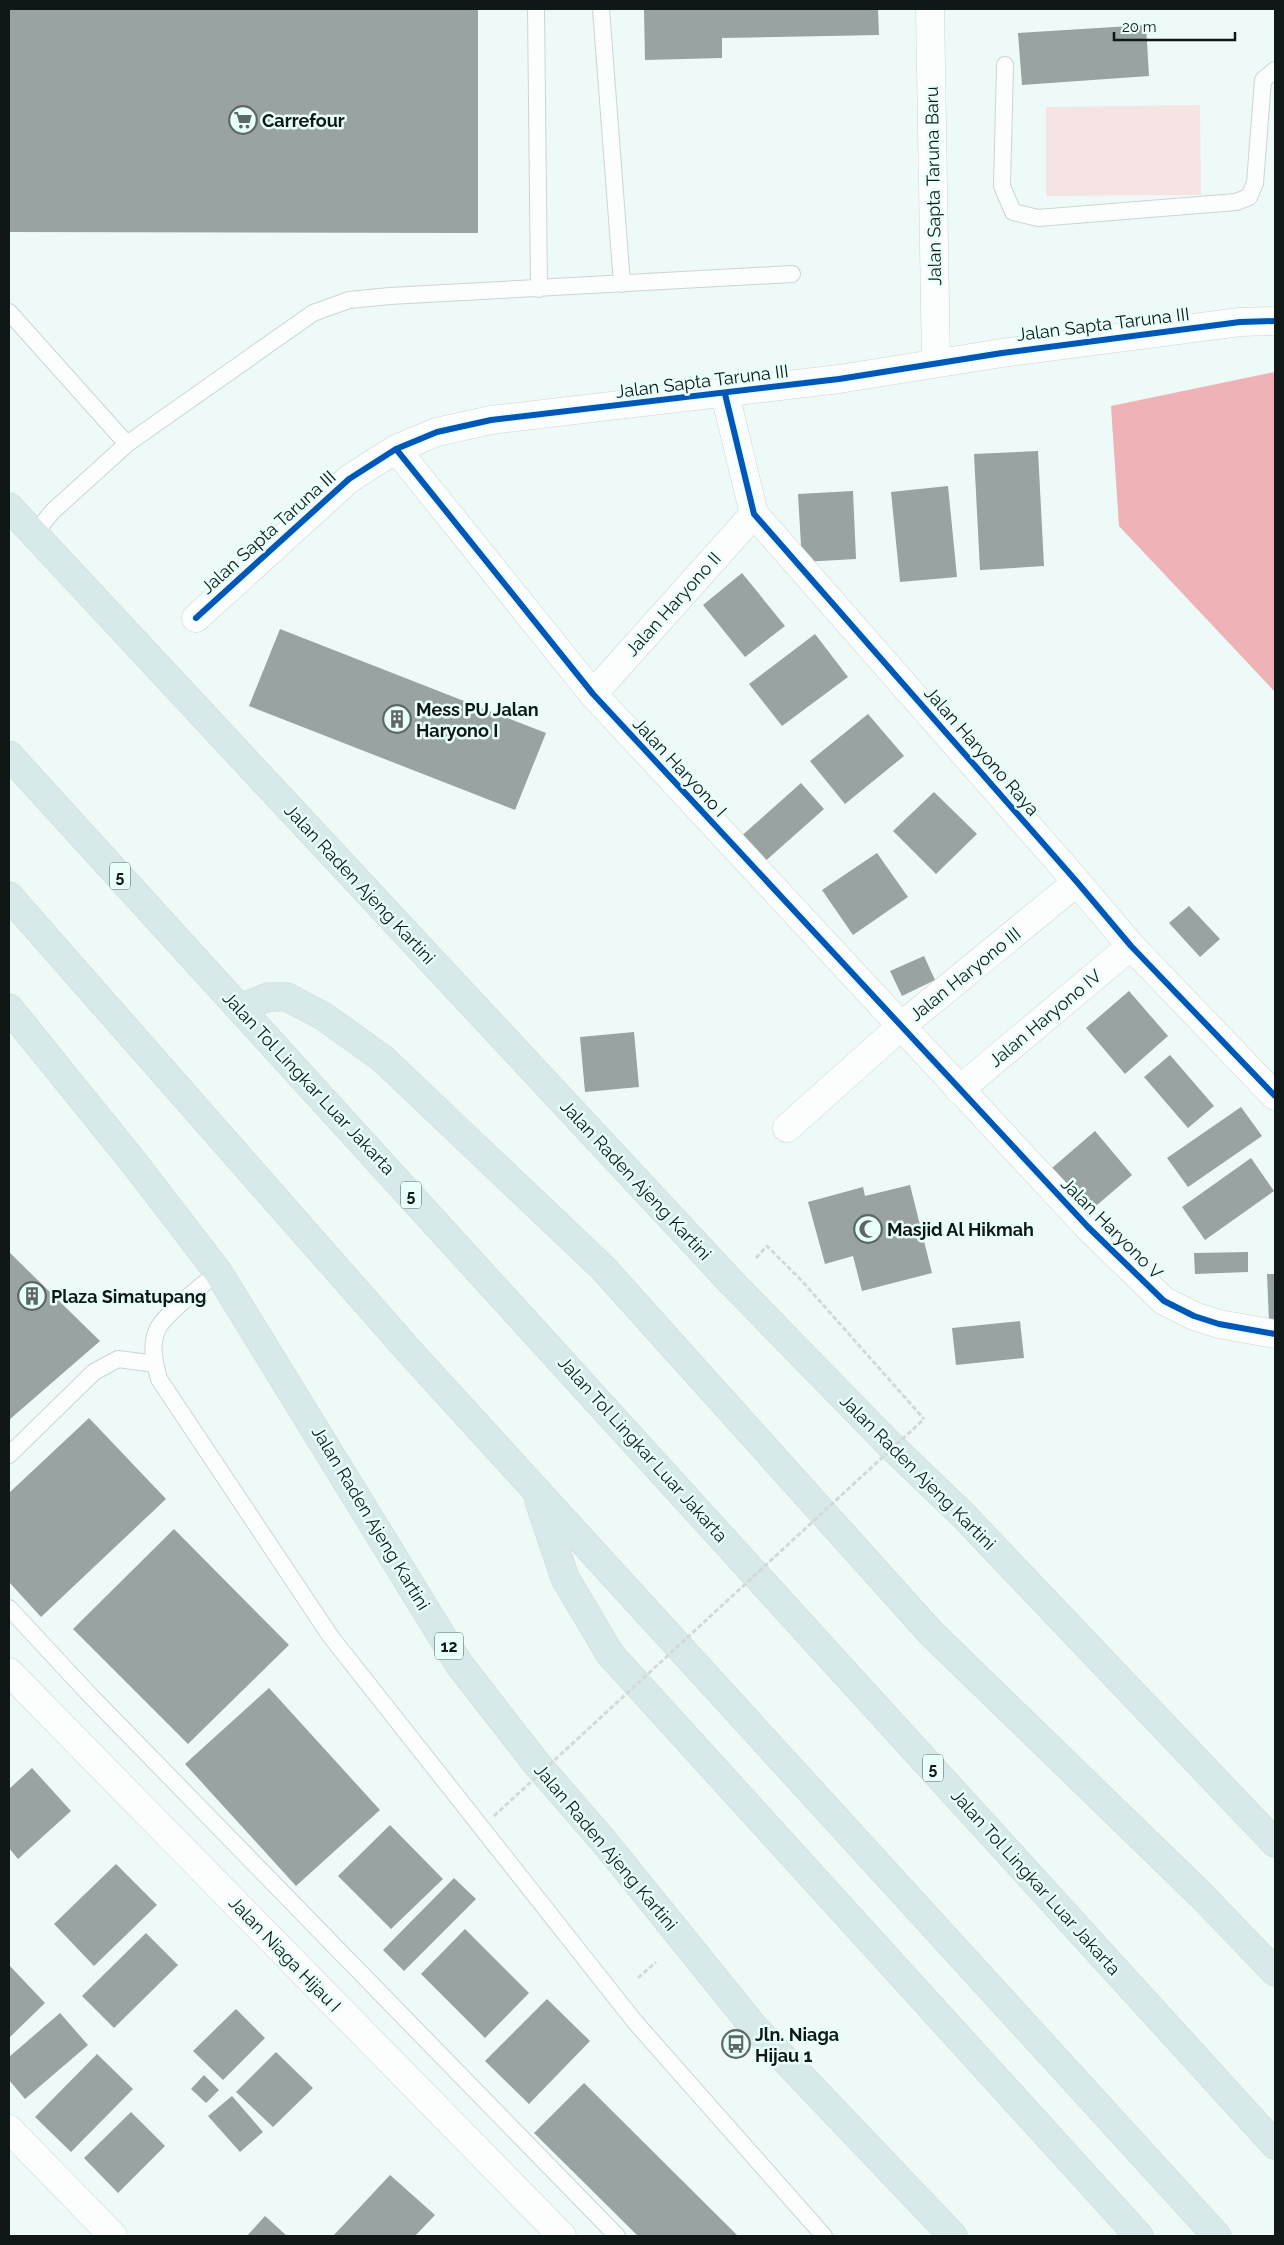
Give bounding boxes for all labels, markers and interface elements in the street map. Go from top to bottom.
scale bar [1114,10,1235,42]
text: 20 m [1122,18,1157,36]
street label: Jalan Sapta Taruna Baru [921,86,945,286]
supermarket icon: Carrefour [228,105,258,135]
place label: Carrefour [262,110,345,131]
street label: Jalan Sapta Taruna III [1015,303,1191,345]
street label: Jalan Sapta Taruna III [614,360,790,402]
street label: Jalan Sapta Taruna III [196,466,340,598]
street label: Jalan Haryono II [621,548,725,660]
street label: Jalan Haryono Raya [920,682,1044,820]
place label: Mess PU Jalan Haryono I [416,699,539,741]
building icon: Mess PU Jalan Haryono I [382,704,412,734]
street label: Jalan Haryono I [629,713,731,821]
street label: Jalan Raden Ajeng Kartini [280,800,440,968]
road number: 5 [110,862,130,889]
street label: Jalan Haryono III [905,923,1025,1025]
street label: Jalan Haryono IV [985,965,1105,1071]
street label: Jalan Tol Lingkar Luar Jakarta [219,987,399,1179]
street label: Jalan Raden Ajeng Kartini [556,1096,716,1264]
street label: Jalan Haryono V [1057,1173,1167,1283]
road number: 5 [401,1182,421,1208]
mosque icon: Masjid Al Hikmah [853,1214,883,1244]
place label: Masjid Al Hikmah [887,1219,1034,1240]
building icon: Plaza Simatupang [17,1281,47,1311]
place label: Plaza Simatupang [51,1286,206,1307]
street label: Jalan Tol Lingkar Luar Jakarta [554,1352,732,1546]
street label: Jalan Raden Ajeng Kartini [836,1390,1000,1554]
street label: Jalan Raden Ajeng Kartini [308,1422,434,1614]
road number: 12 [435,1632,463,1660]
road number: 5 [923,1755,943,1782]
street label: Jalan Raden Ajeng Kartini [530,1759,682,1935]
street label: Jalan Tol Lingkar Luar Jakarta [947,1785,1125,1979]
street label: Jalan Niaga Hijau I [225,1892,345,2016]
place label: Jln. Niaga Hijau 1 [755,2024,839,2066]
bus stop icon: Jln. Niaga Hijau 1 [721,2029,751,2059]

